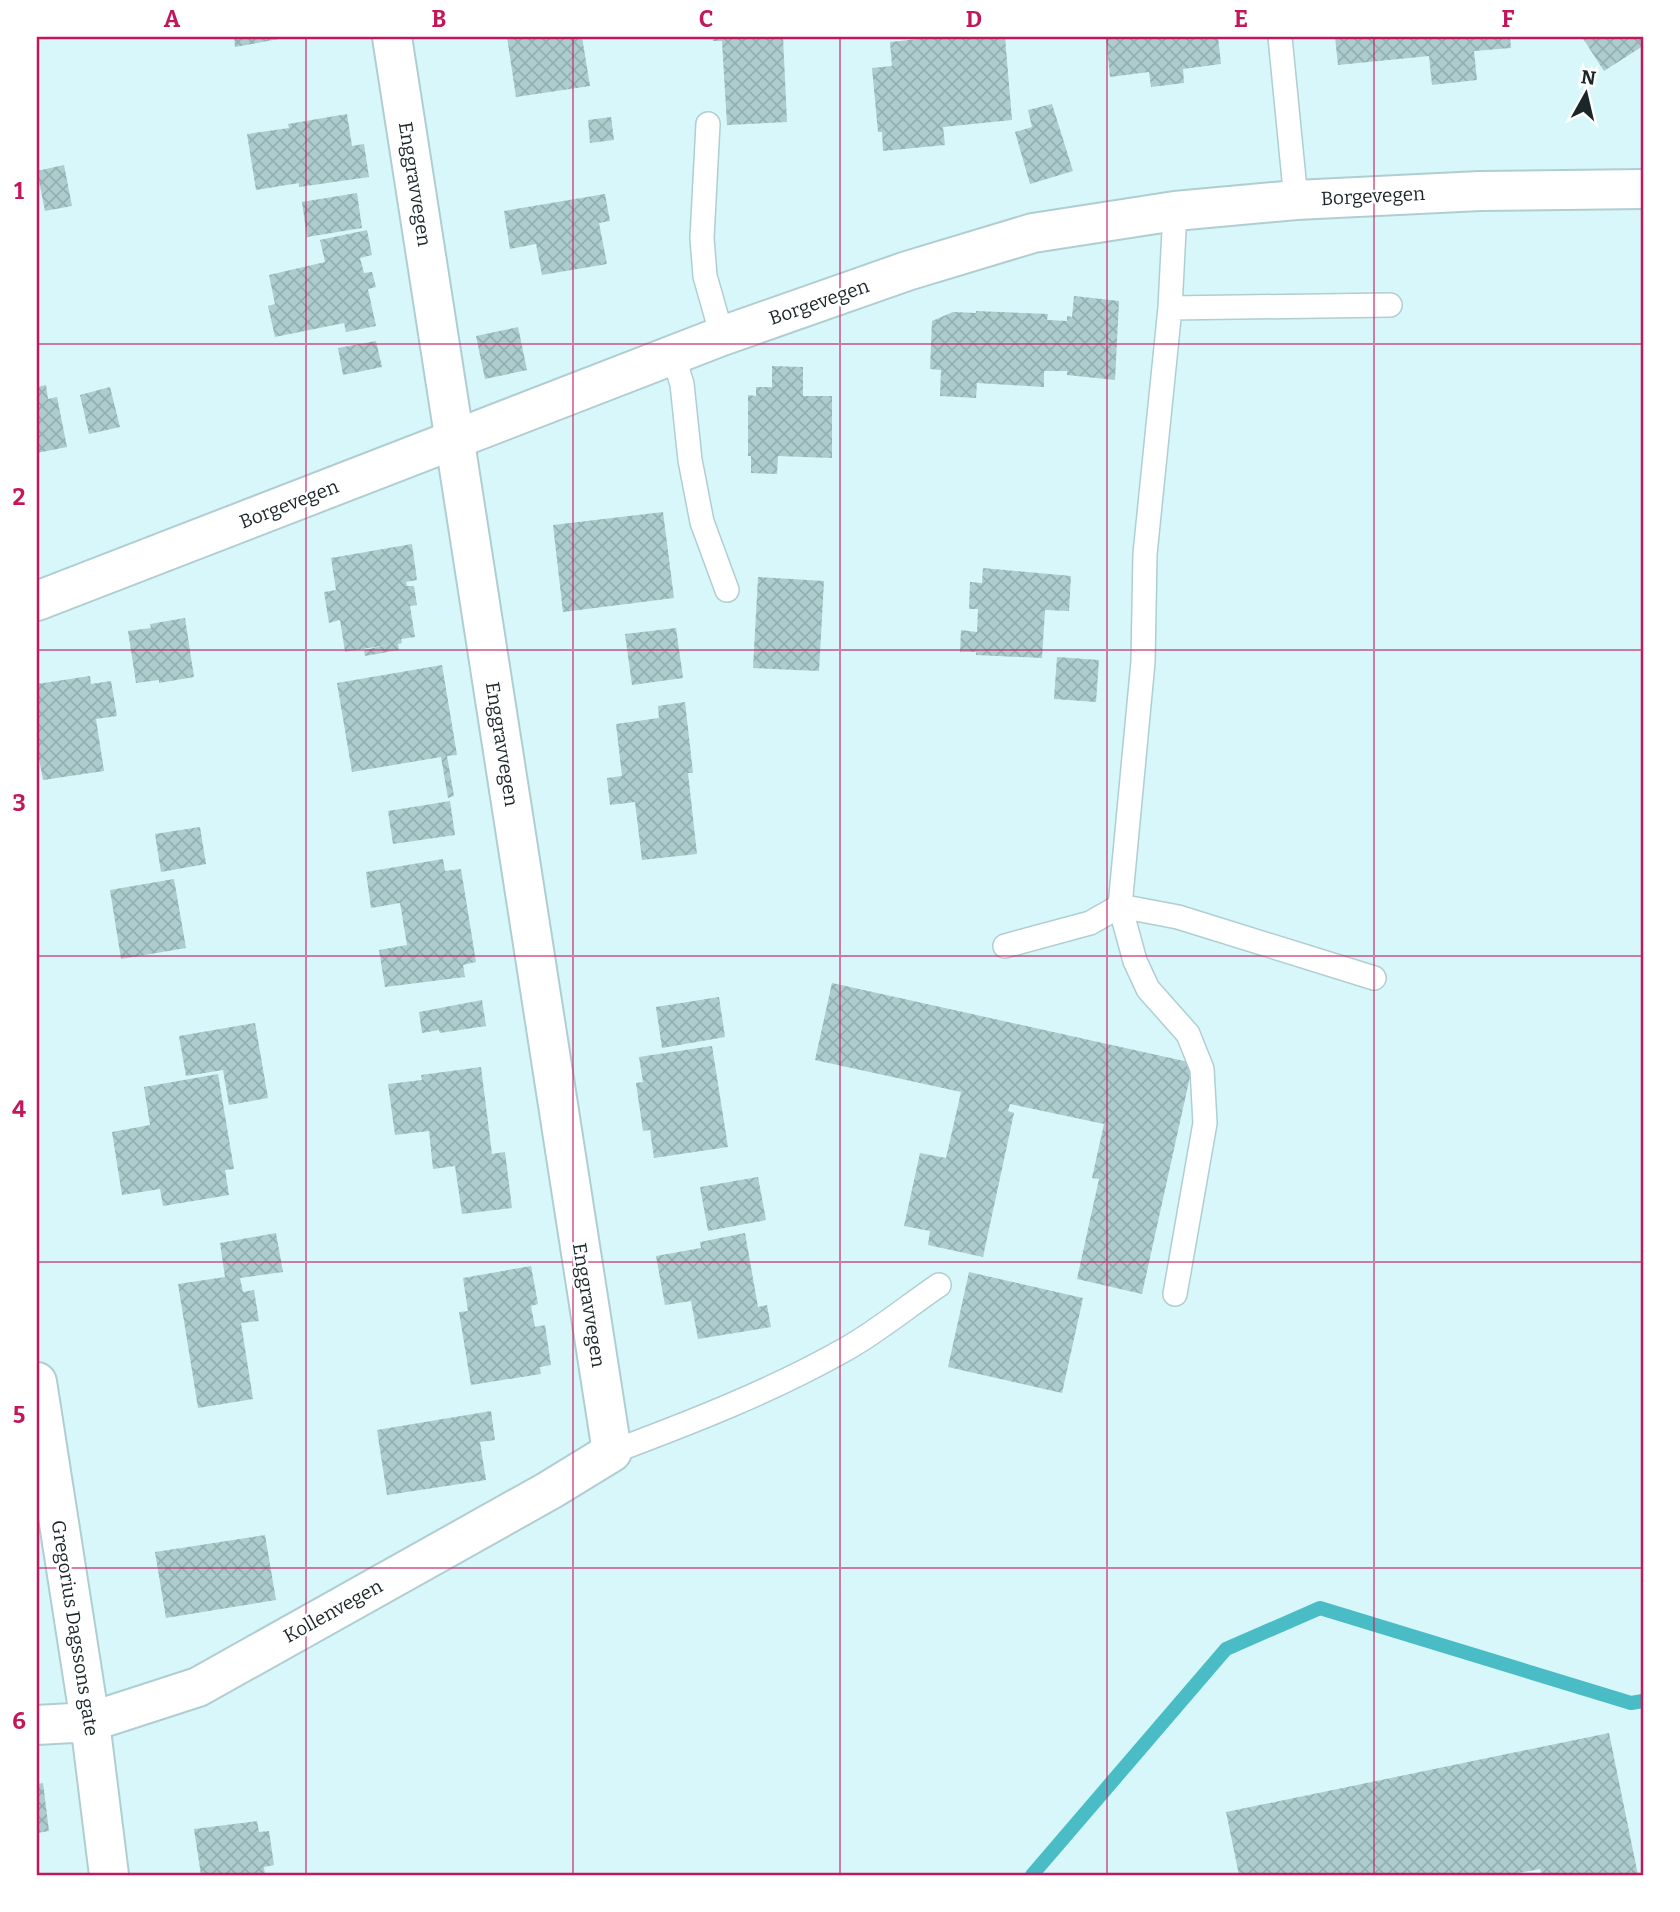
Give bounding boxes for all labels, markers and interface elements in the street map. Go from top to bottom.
text: A [164,5,181,33]
text: B [432,5,446,33]
text: C [699,5,713,33]
text: D [966,5,982,33]
text: E [1234,5,1248,33]
text: F [1502,5,1515,33]
north arrow [1550,60,1620,130]
text: N [1579,65,1597,90]
street label: Enggravvegen [394,120,436,248]
text: 1 [14,177,24,205]
street label: Borgevegen [1320,182,1426,210]
street label: Borgevegen [766,274,872,330]
street label: Borgevegen [236,475,342,533]
text: 2 [13,483,26,511]
street label: Enggravvegen [481,680,523,808]
text: 3 [12,789,26,817]
text: 4 [12,1095,26,1123]
street label: Enggravvegen [568,1241,610,1369]
text: 5 [13,1401,25,1429]
street label: Gregorius Dagssons gate [47,1519,103,1737]
street label: Kollenvegen [280,1574,386,1648]
text: 6 [12,1707,26,1735]

